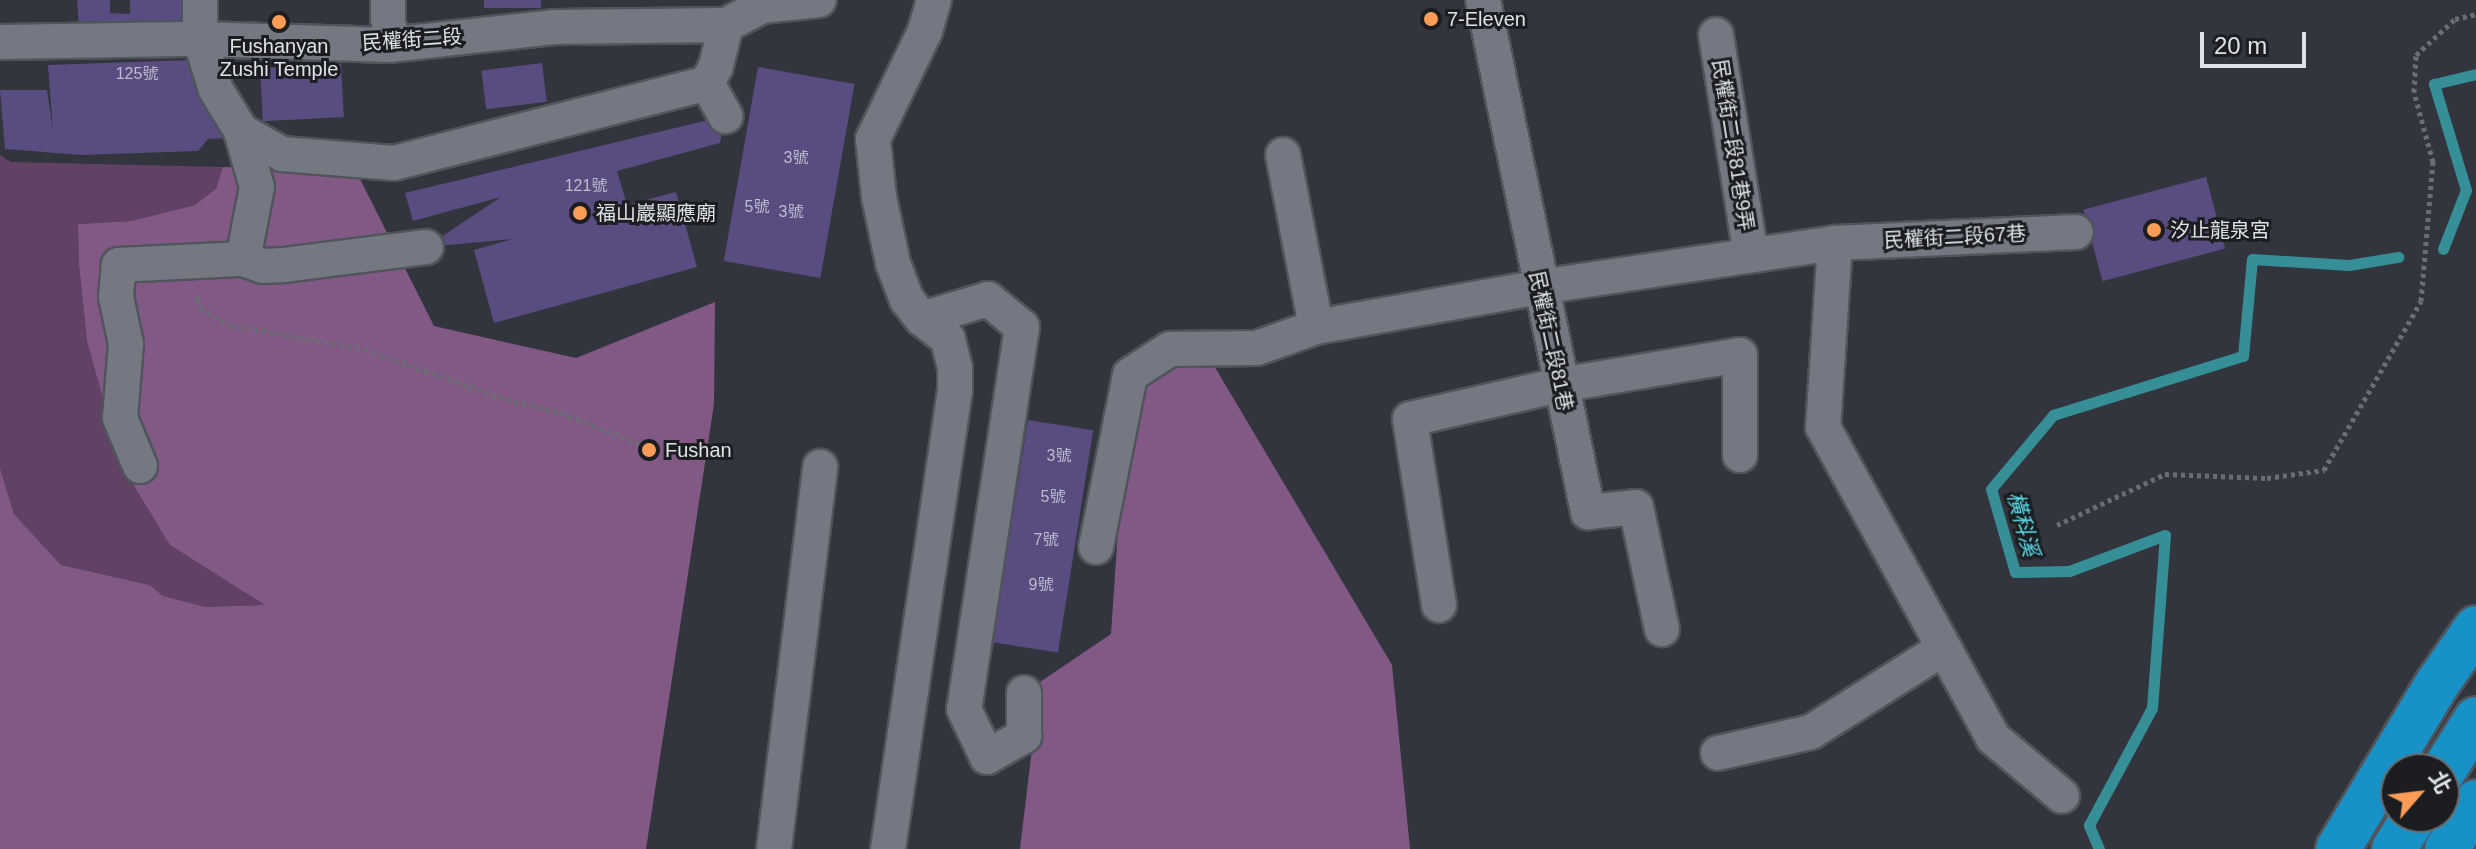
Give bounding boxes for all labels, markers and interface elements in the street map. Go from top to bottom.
place label: 7-Eleven [1447,7,1526,31]
marker: 7-Eleven [1422,10,1440,28]
marker: Fushanyan Zushi Temple [270,13,288,31]
scale bar [2204,16,2310,66]
street label: 民權街二段 [361,25,463,55]
text: 20 m [2214,32,2267,59]
place label: Fushanyan Zushi Temple [220,34,338,81]
street label: 民權街二段81巷9弄 [1708,58,1758,232]
house number: 125號 [116,64,158,84]
house number: 3號 [784,148,808,168]
house number: 121號 [565,176,607,196]
house number: 5號 [745,197,769,217]
place label: 福山巖顯應廟 [596,201,716,225]
house number: 3號 [779,202,803,222]
marker: 福山巖顯應廟 [571,204,589,222]
place label: 汐止龍泉宮 [2170,218,2270,242]
street label: 民權街二段67巷 [1883,221,2027,253]
marker: 汐止龍泉宮 [2145,221,2163,239]
street label: 民權街二段81巷 [1524,269,1578,413]
place label: Fushan [665,438,732,462]
marker: Fushan [640,441,658,459]
house number: 3號 [1047,446,1071,466]
house number: 5號 [1041,487,1065,507]
water label: 橫科溪 [2002,489,2044,559]
house number: 7號 [1034,530,1058,550]
house number: 9號 [1029,575,1053,595]
north arrow [2380,753,2460,833]
text: 北 [2424,767,2456,798]

